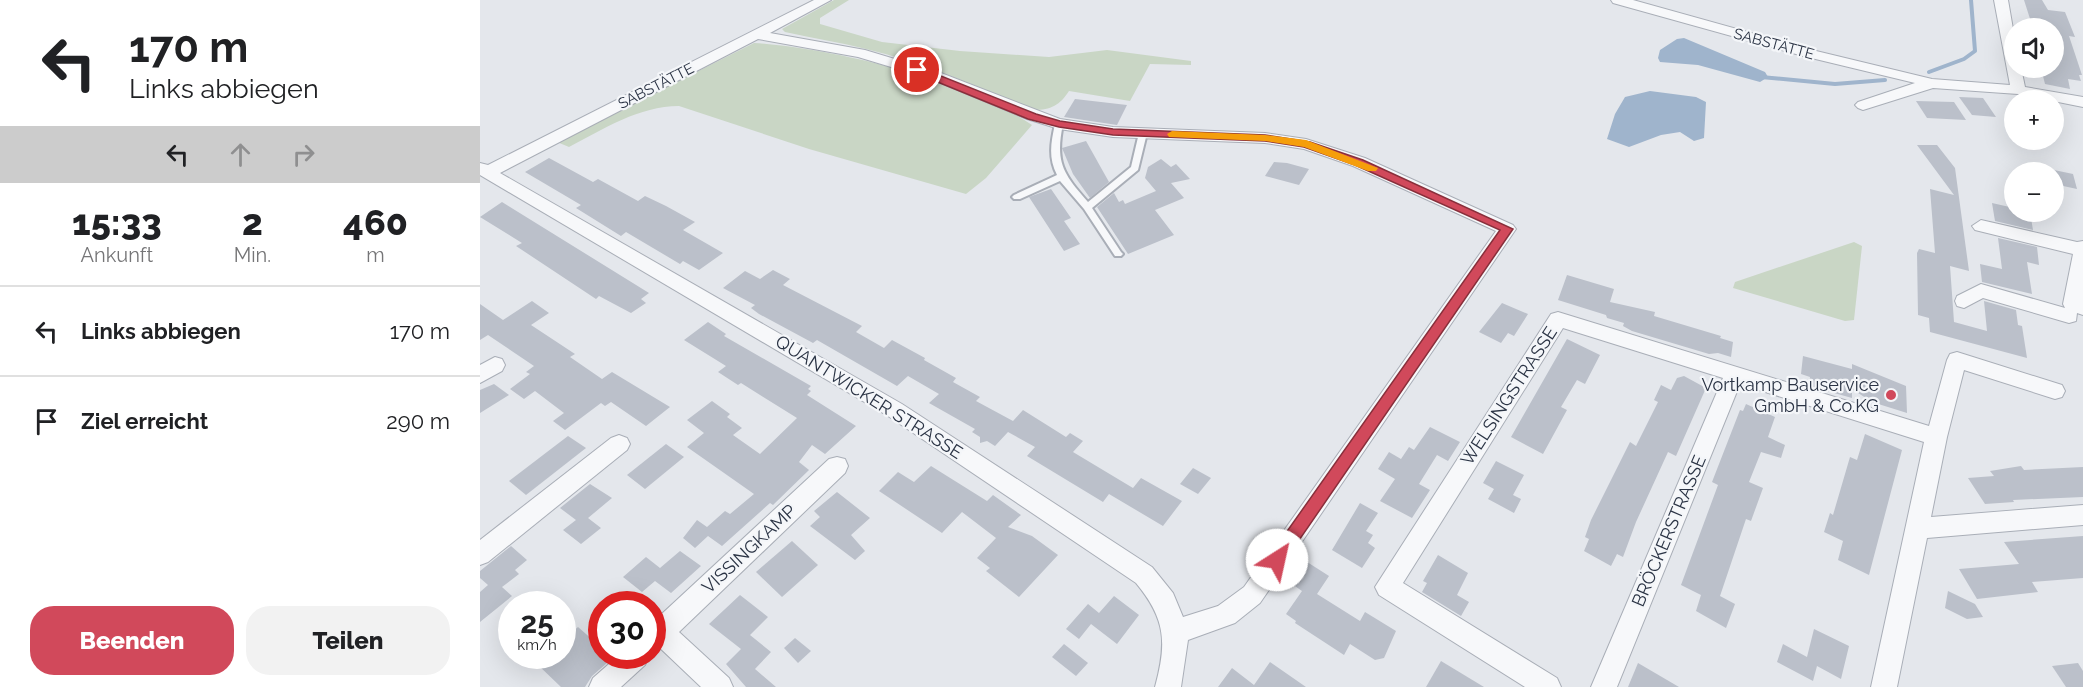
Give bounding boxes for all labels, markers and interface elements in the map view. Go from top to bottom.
map controls [2004,18,2064,222]
button: sound [2004,18,2064,78]
text: 170 m [129,23,248,72]
icon: left [30,24,108,102]
street label: SABSTÄTTE [1732,24,1817,63]
pin [891,44,942,95]
icon: arrive [900,53,933,86]
street label: SABSTÄTTE [615,58,697,113]
text: Links abbiegen [129,73,319,104]
button: + [2004,90,2064,150]
icon: left [161,138,194,171]
icon: ahead [224,138,257,171]
icon: right [287,138,320,171]
button: − [2004,162,2064,222]
text: 15:33 [72,201,162,243]
text: 2 [242,201,263,243]
text: 460 [343,201,408,243]
text: Ankunft [81,243,153,267]
text: Min. [234,243,271,267]
text: m [366,243,385,267]
icon: left [30,315,63,348]
text: Links abbiegen [81,318,241,344]
text: 170 m [390,318,450,344]
street label: WELSINGSTRASSE [1456,323,1561,469]
street label: QUANTWICKER STRASSE [772,330,967,463]
place label: Vortkamp Bauservice GmbH & Co.KG [1701,374,1879,416]
marker: Vortkamp Bauservice GmbH & Co.KG [1884,388,1898,402]
icon: arrive [30,405,63,438]
text: Ziel erreicht [81,408,208,434]
text: 290 m [386,408,450,434]
street label: BRÖCKERSTRASSE [1627,452,1710,610]
street label: VISSINGKAMP [697,500,800,597]
position arrow [1245,528,1309,592]
speed limit sign: 30 [588,591,666,669]
text: 25 [520,605,554,640]
button: Beenden [30,606,234,675]
button: Teilen [246,606,450,675]
text: km/h [517,636,557,654]

